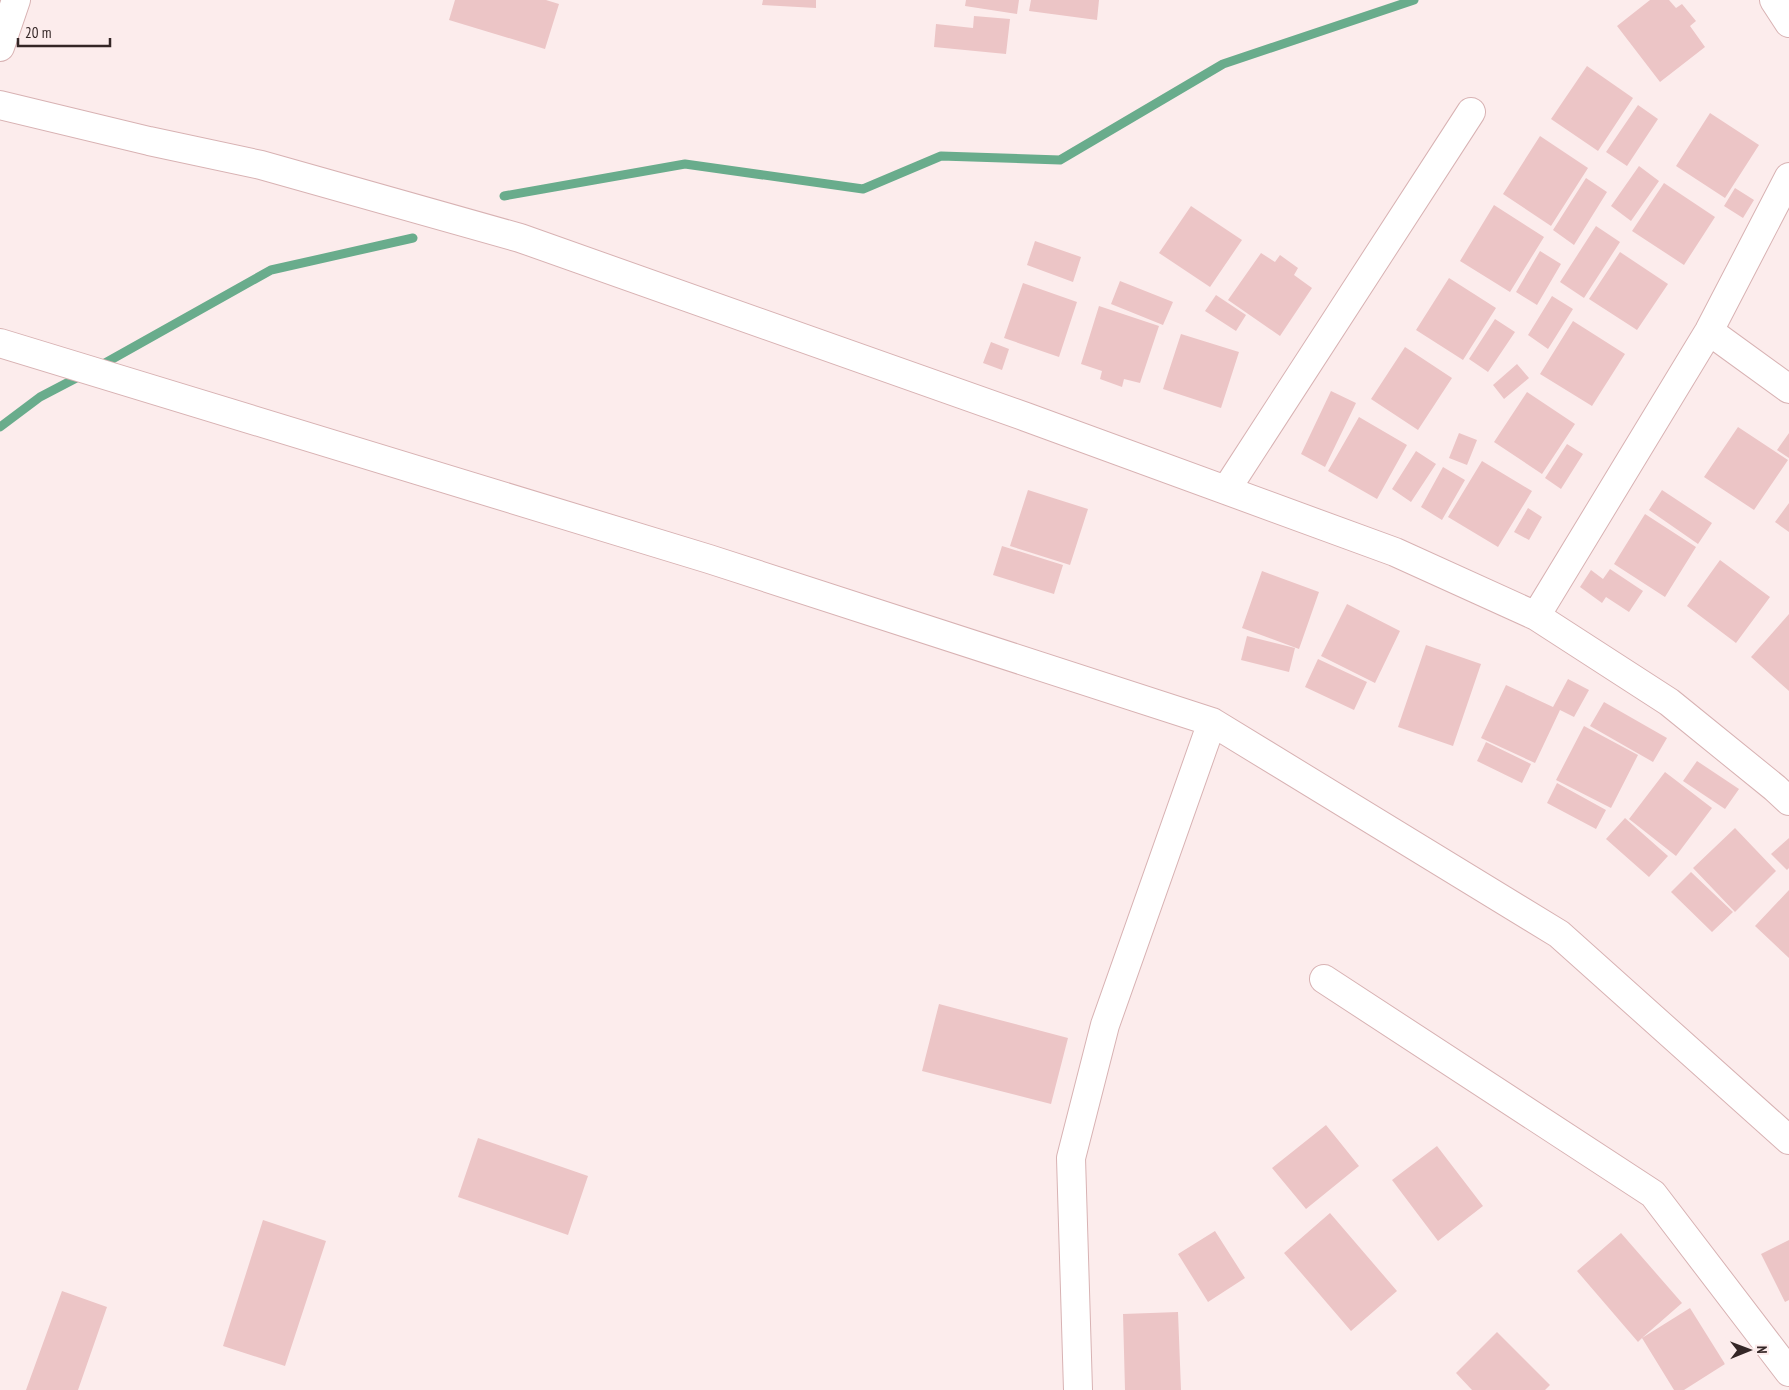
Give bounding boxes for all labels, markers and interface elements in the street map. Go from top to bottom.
scale bar [18,15,110,47]
text: 20 m [25,23,51,42]
north arrow [1724,1325,1774,1375]
text: N [1753,1346,1771,1354]

